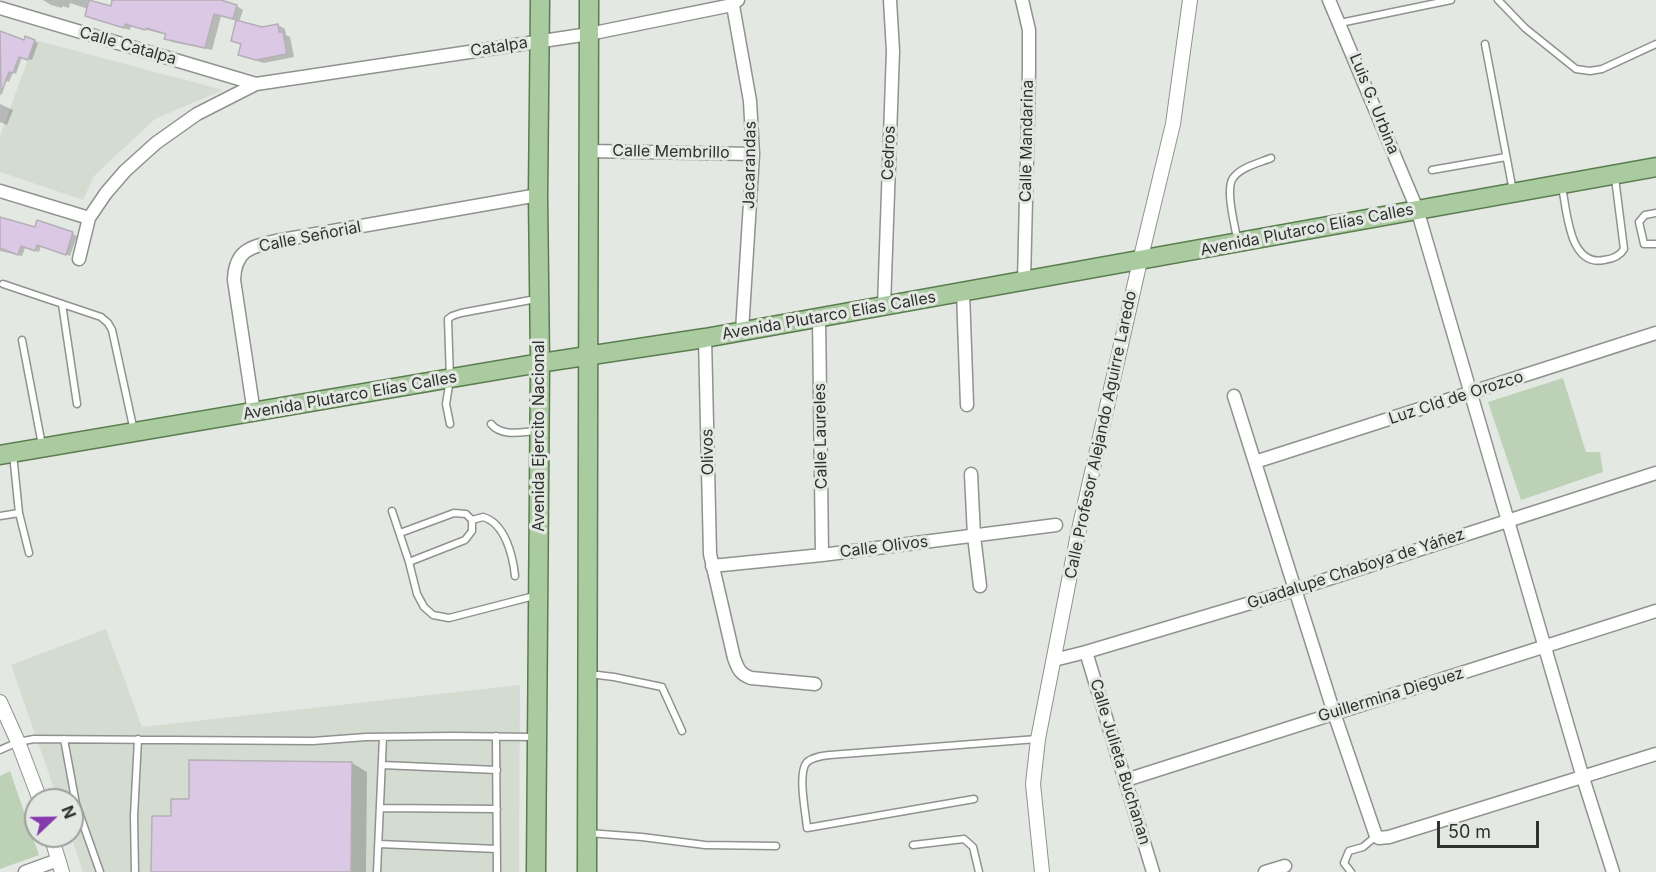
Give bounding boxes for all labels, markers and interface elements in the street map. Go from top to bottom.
street label: Calle Catalpa [77,23,179,69]
street label: Catalpa [469,33,529,61]
street label: Luis G. Urbina [1345,51,1403,157]
street label: Calle Mandarina [1016,80,1038,202]
street label: Jacarandas [740,121,760,209]
street label: Cedros [878,125,900,181]
street label: Calle Membrillo [612,141,730,163]
street label: Avenida Plutarco Elías Calles [1199,200,1415,260]
street label: Calle Señorial [257,218,363,256]
street label: Avenida Plutarco Elías Calles [721,288,937,344]
street label: Calle Profesor Alejando Aguirre Laredo [1061,289,1141,581]
street label: Avenida Ejercito Nacional [529,340,549,532]
street label: Luz CId de Orozco [1386,367,1526,429]
street label: Avenida Plutarco Elías Calles [242,368,458,424]
street label: Calle Laureles [810,383,832,489]
street label: Olivos [698,428,718,476]
street label: Guadalupe Chaboya de Yáñez [1245,525,1467,613]
street label: Calle Olivos [839,532,929,562]
street label: Guillermina Dieguez [1316,664,1466,726]
street label: Calle Julieta Buchanan [1086,677,1154,847]
north arrow [24,788,84,848]
text: N [57,803,80,821]
scale bar [1440,809,1542,847]
text: 50 m [1448,821,1491,842]

